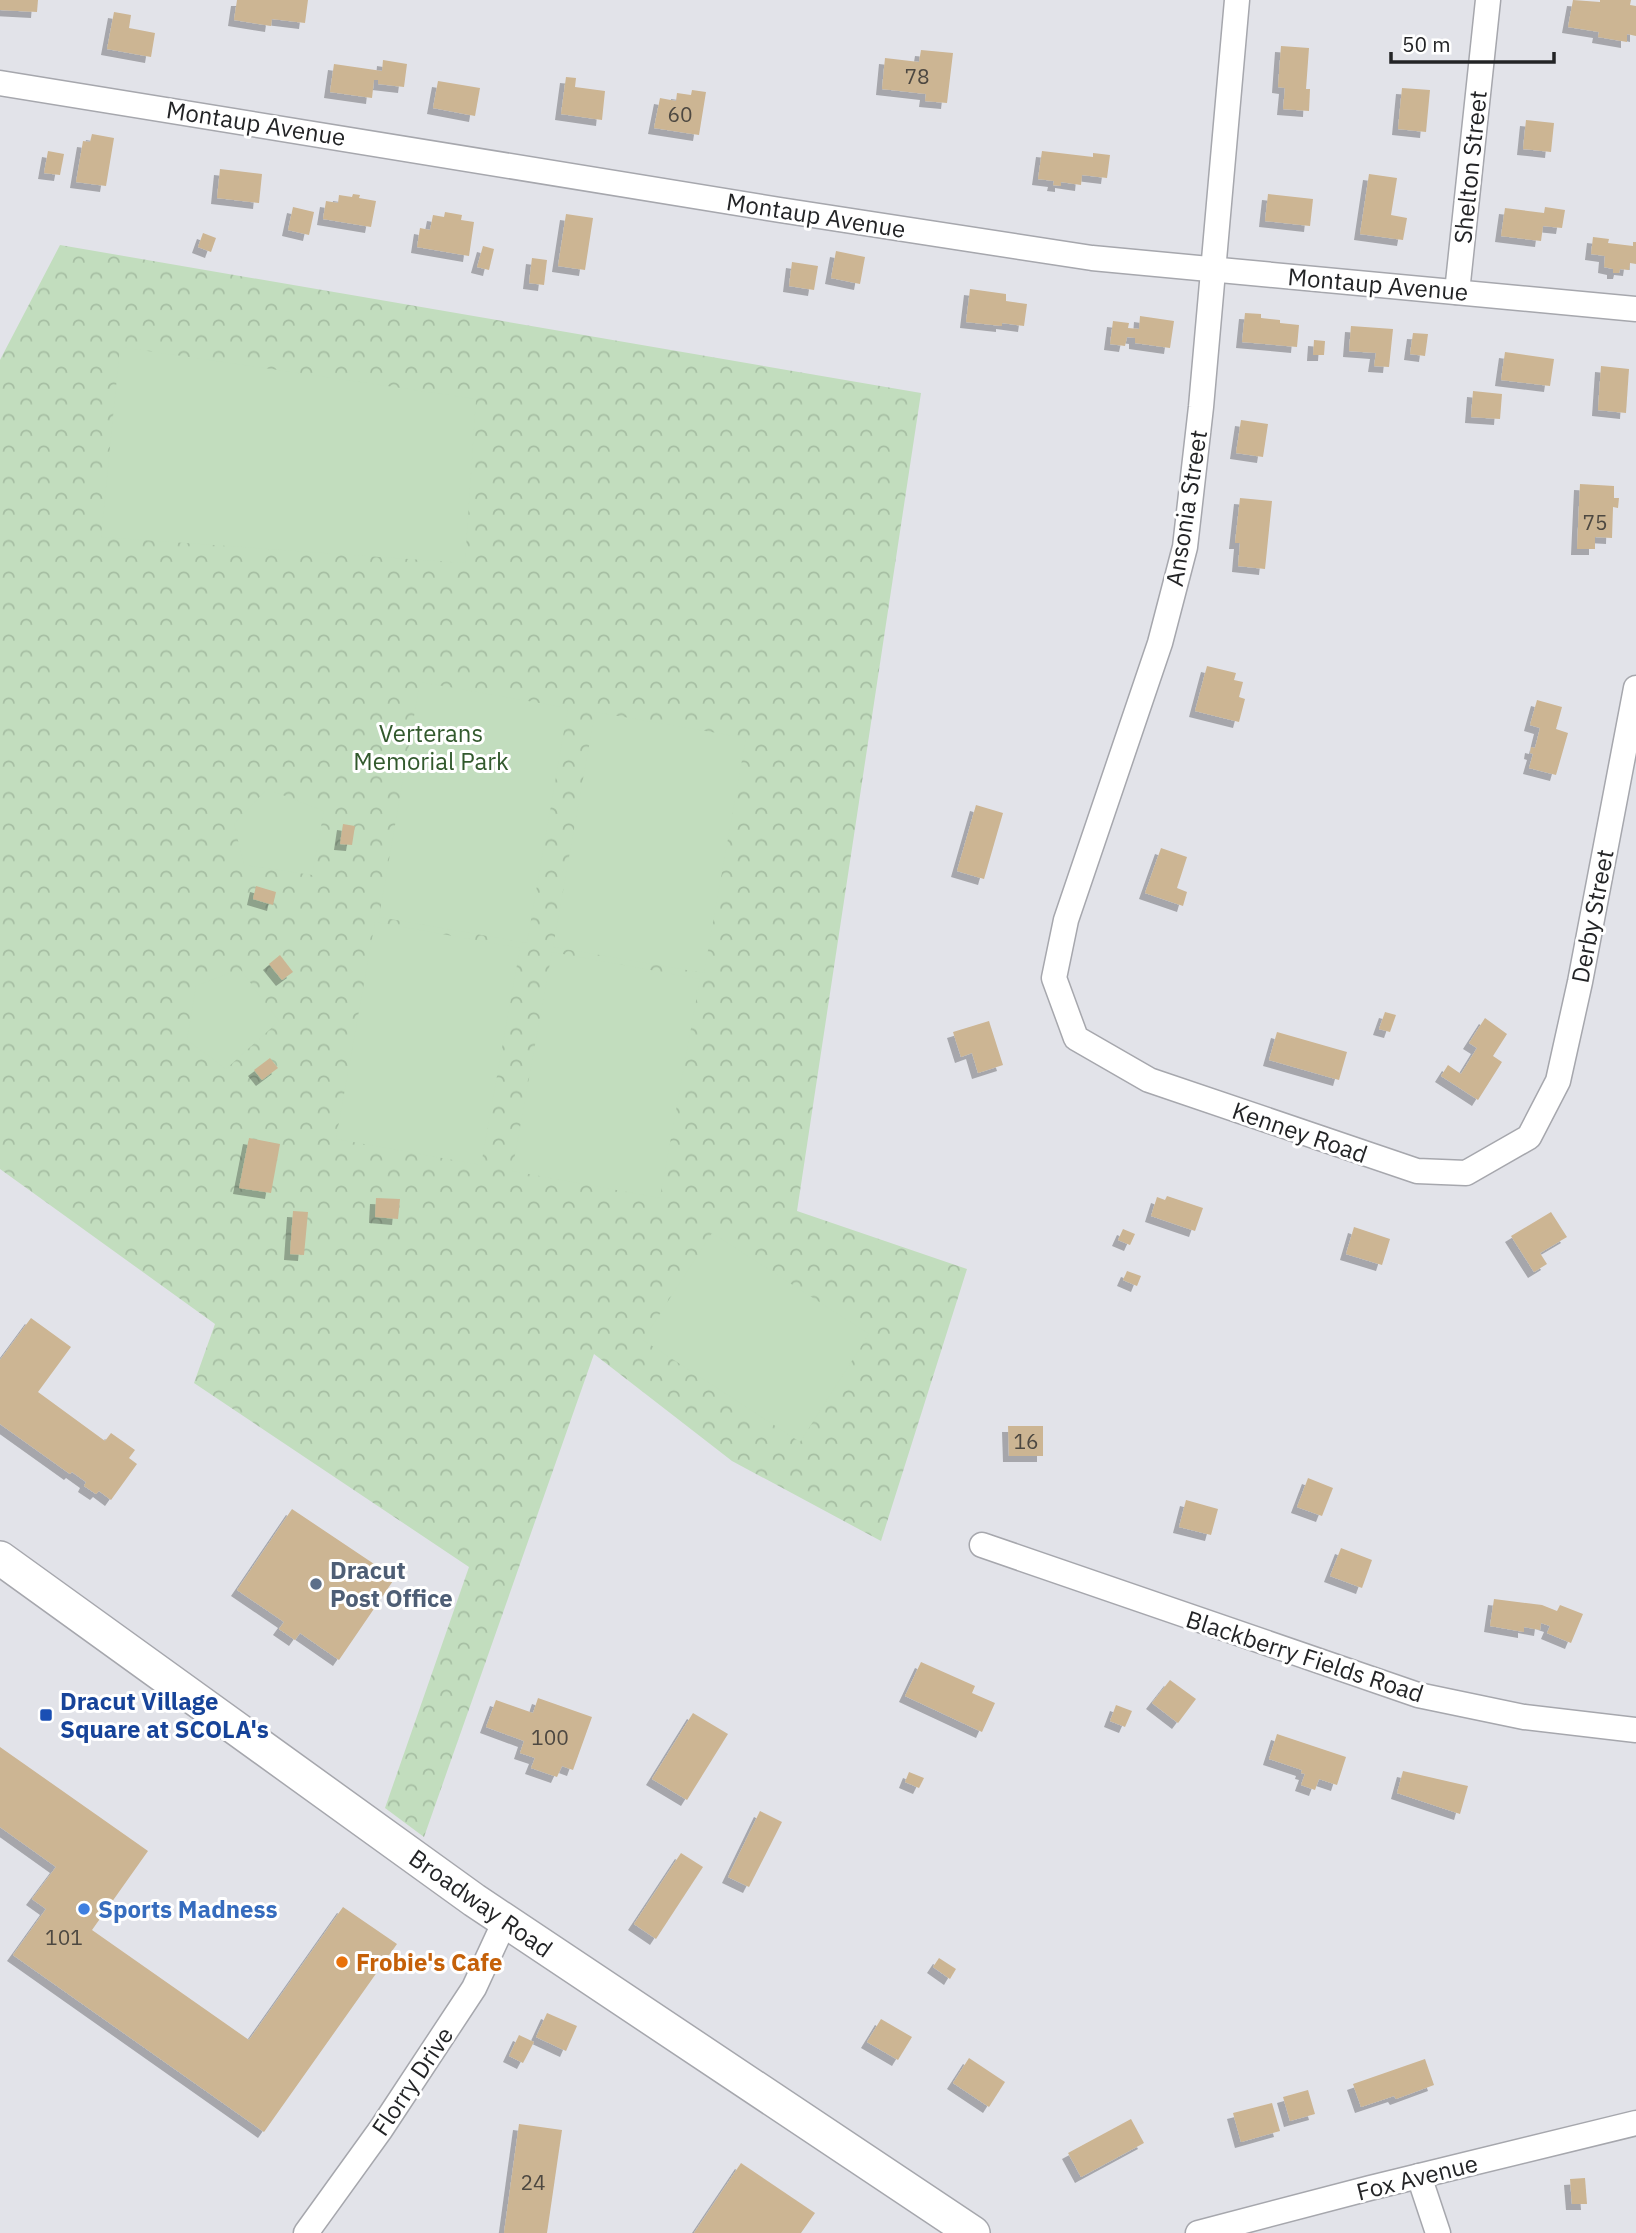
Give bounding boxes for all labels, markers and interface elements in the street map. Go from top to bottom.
scale bar [1391,21,1554,65]
text: 50 m [1402,30,1451,58]
house number: 78 [904,62,930,90]
street label: Shelton Street [1446,89,1494,245]
street label: Montaup Avenue [164,93,348,153]
house number: 60 [667,100,693,128]
street label: Montaup Avenue [724,185,908,245]
street label: Montaup Avenue [1286,260,1470,308]
street label: Ansonia Street [1158,427,1214,589]
house number: 75 [1582,508,1608,536]
park label: Verterans Memorial Park [353,717,509,777]
street label: Derby Street [1563,847,1621,985]
street label: Kenney Road [1228,1094,1372,1170]
house number: 16 [1013,1427,1039,1455]
place label: Dracut Post Office [330,1554,453,1614]
marker: Dracut Post Office [308,1576,324,1592]
street label: Blackberry Fields Road [1182,1602,1428,1710]
place label: Dracut Village Square at SCOLA's [60,1685,269,1745]
marker: Dracut Village Square at SCOLA's [38,1707,54,1723]
house number: 100 [531,1723,569,1751]
street label: Broadway Road [403,1842,559,1964]
place label: Sports Madness [98,1893,278,1925]
marker: Sports Madness [76,1901,92,1917]
house number: 101 [45,1923,83,1951]
place label: Frobie's Cafe [356,1946,502,1978]
marker: Frobie's Cafe [334,1954,350,1970]
street label: Florry Drive [364,2020,460,2142]
street label: Fox Avenue [1353,2146,1481,2208]
house number: 24 [520,2168,546,2196]

